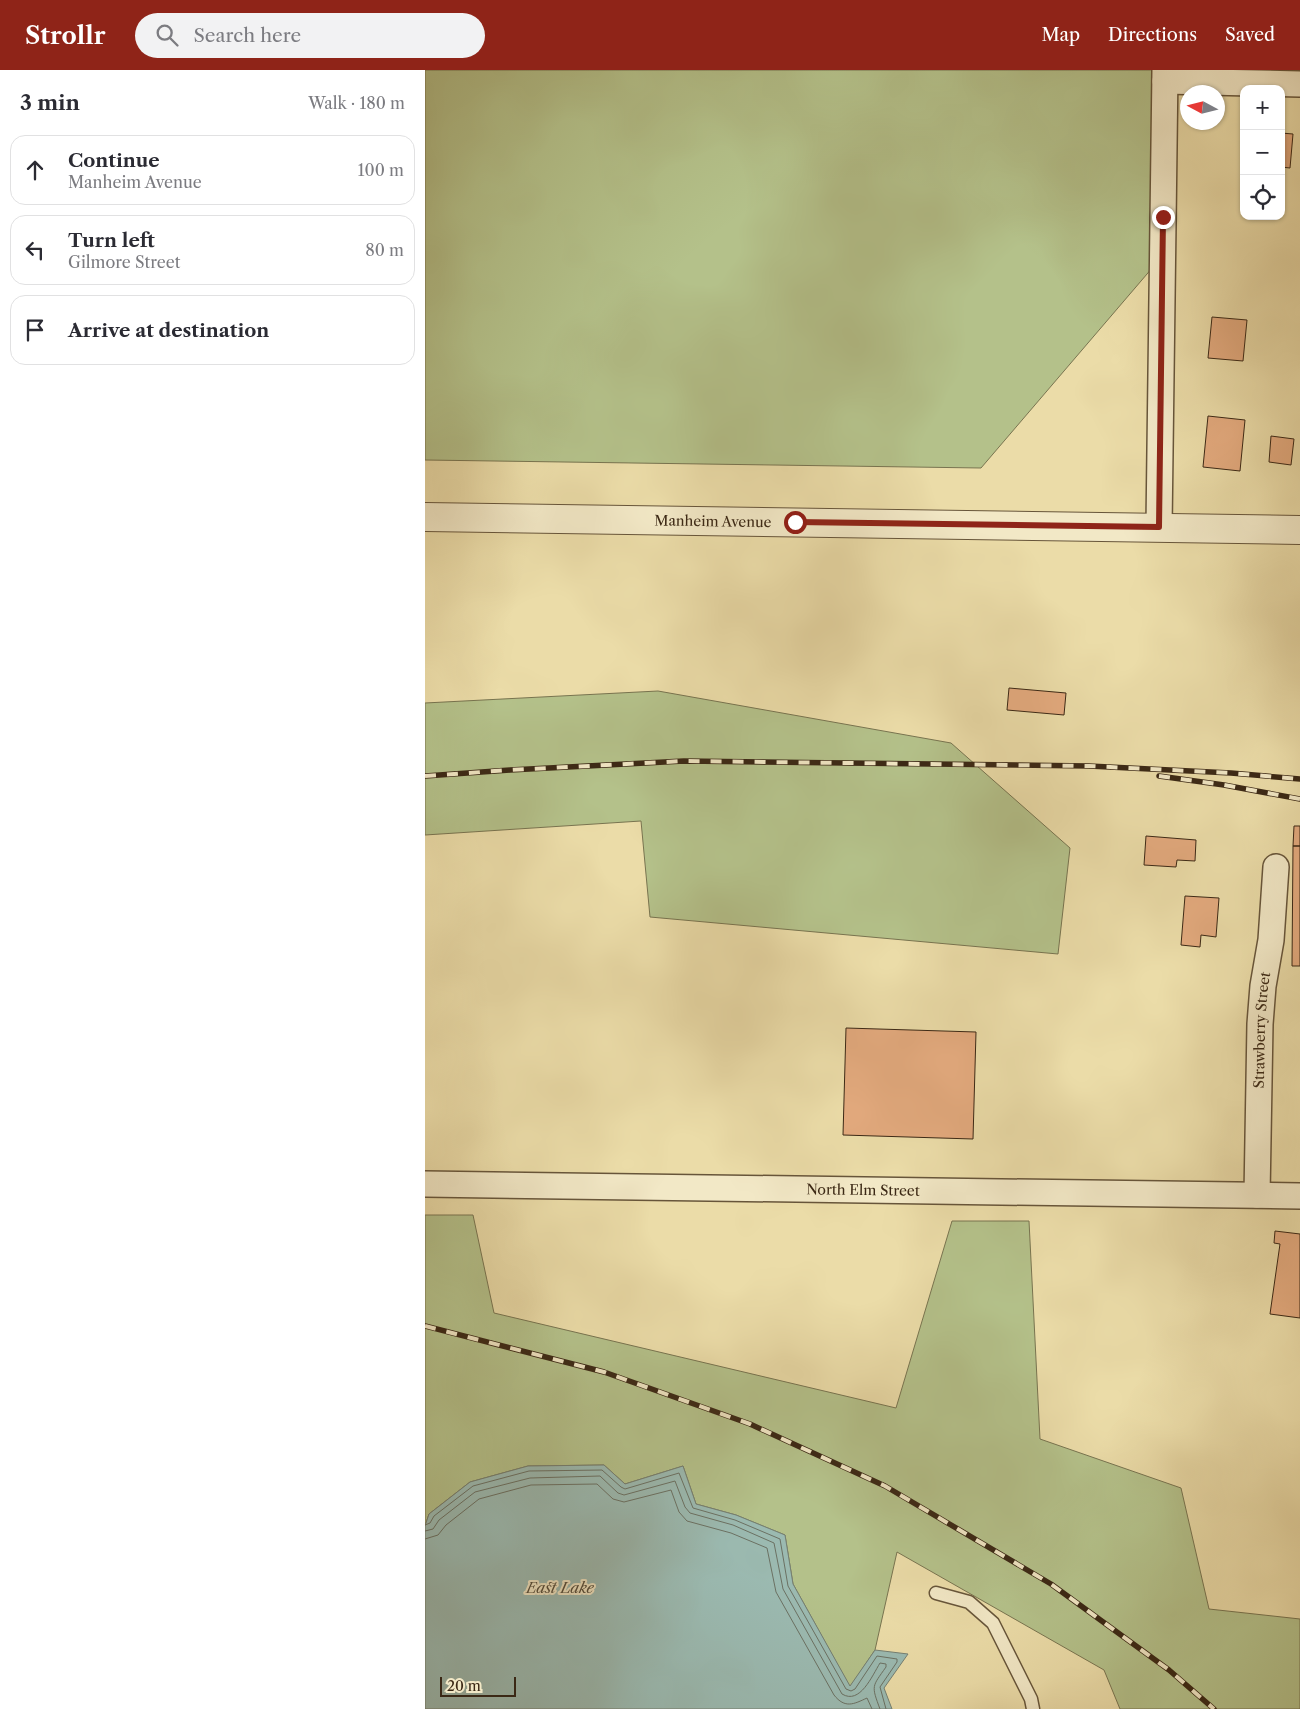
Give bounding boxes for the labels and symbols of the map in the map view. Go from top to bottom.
north arrow [1180,85,1225,130]
route end [1152,206,1175,229]
street label: Manheim Avenue [654,511,772,531]
route start [784,511,807,534]
street label: Strawberry Street [1250,970,1274,1089]
street label: North Elm Street [806,1180,920,1200]
water label: East Lake [525,1578,594,1597]
scale bar [440,1674,516,1697]

